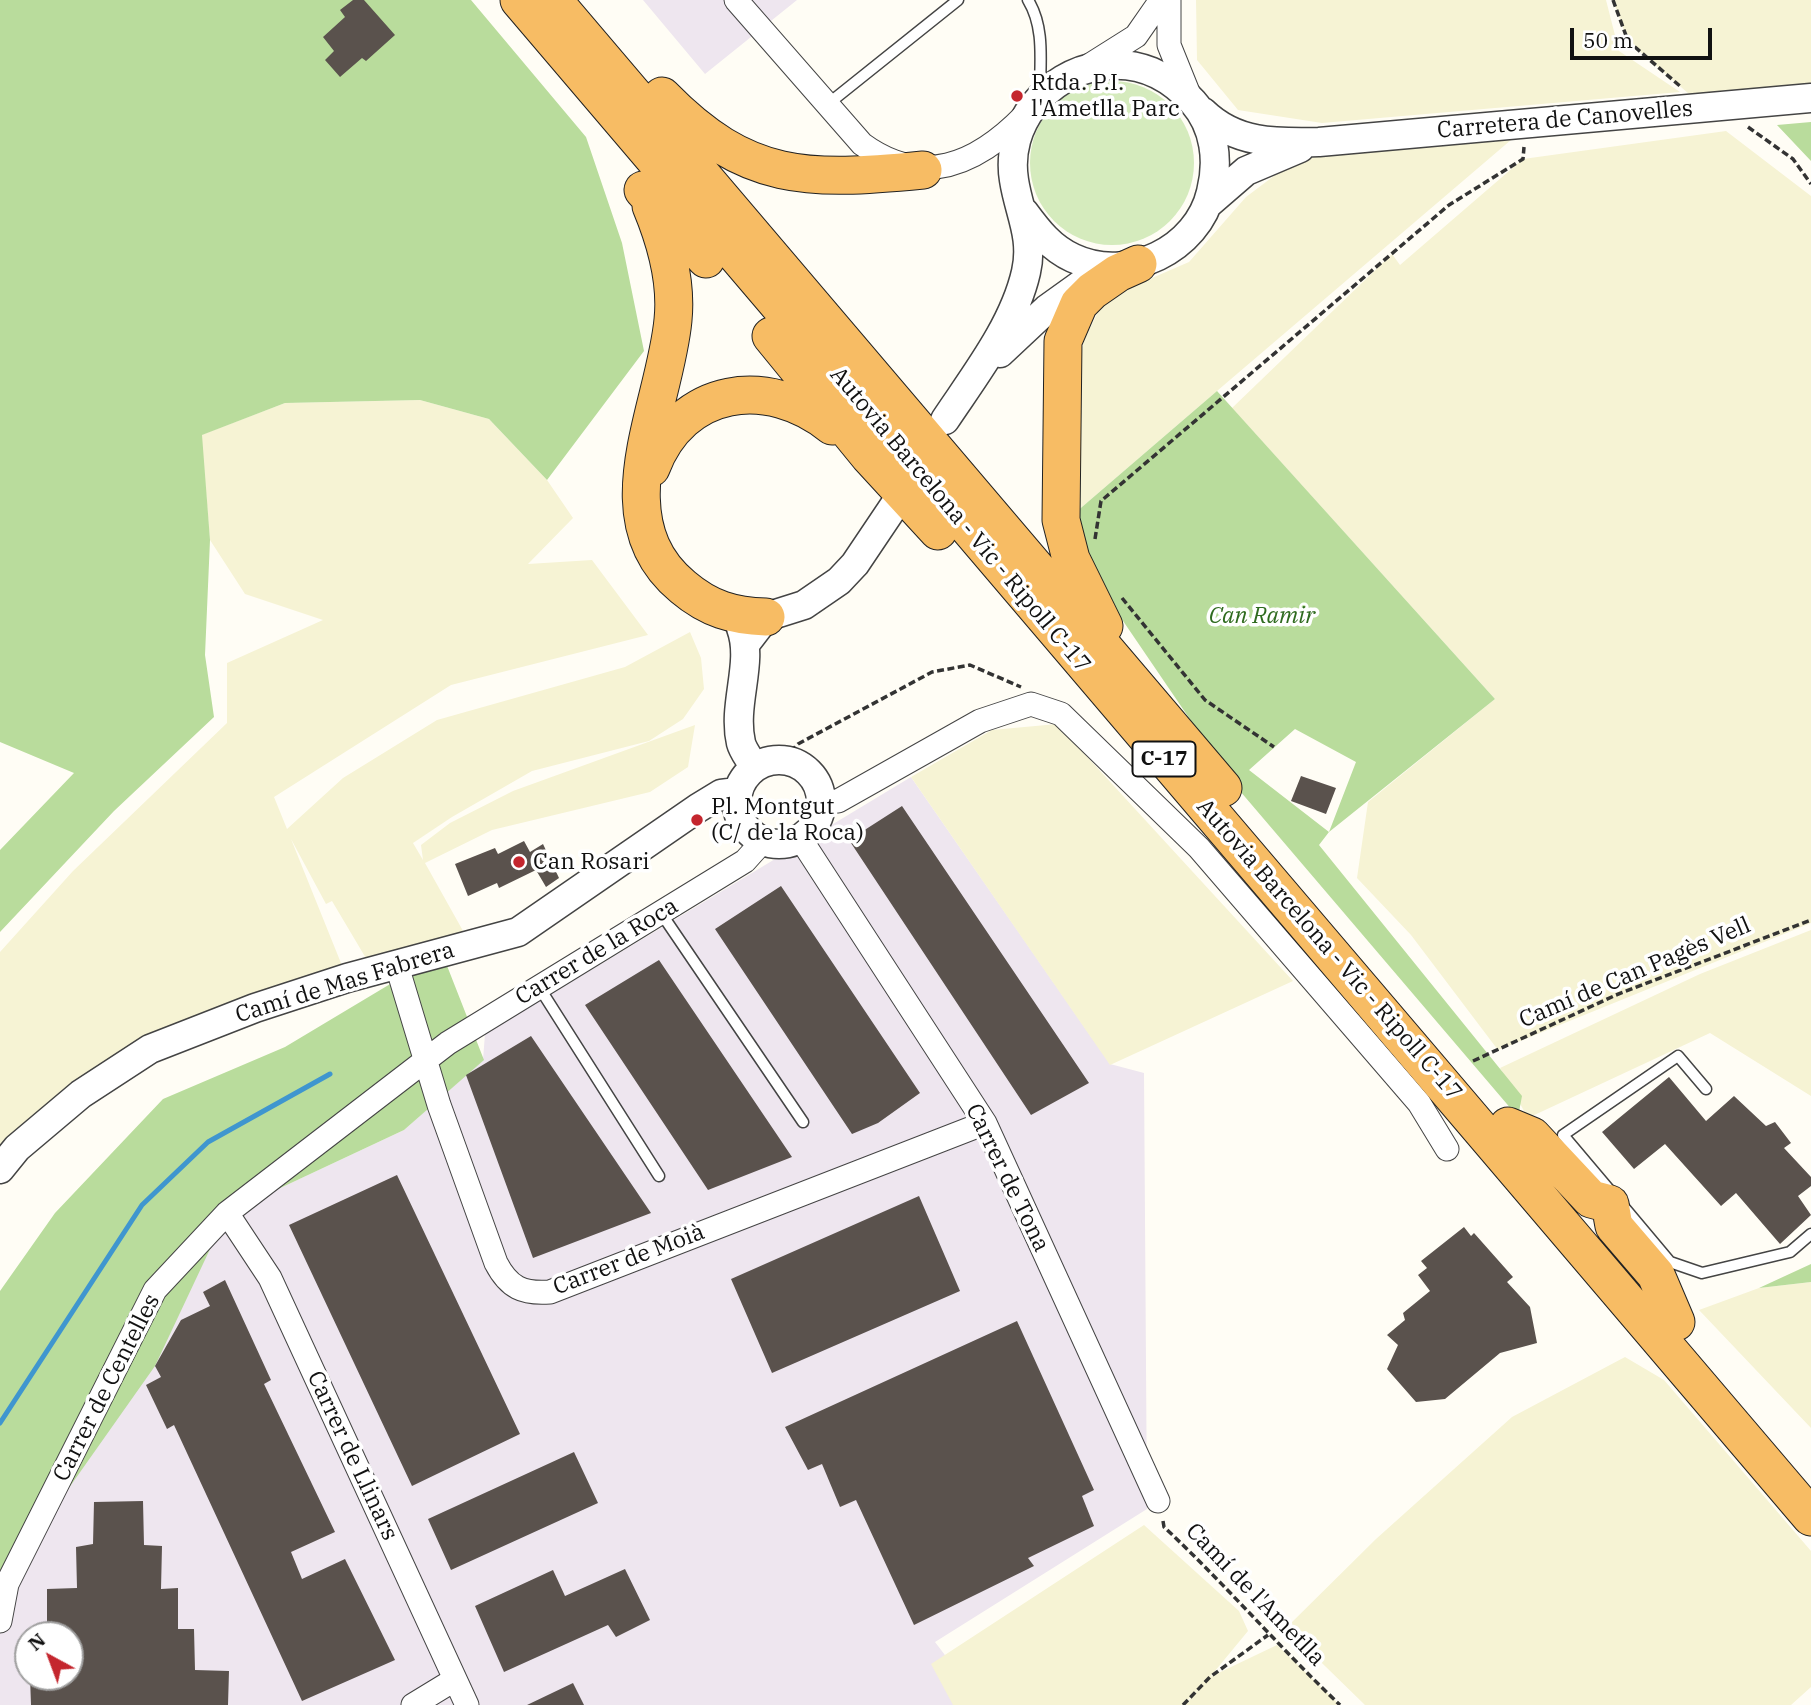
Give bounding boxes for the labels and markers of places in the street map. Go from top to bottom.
place label: Rtda. P.I. l'Ametlla Parc [1031,69,1180,123]
marker: Rtda. P.I. l'Ametlla Parc [1009,88,1025,104]
place label: Pl. Montgut (C/ de la Roca) [711,793,864,847]
marker: Pl. Montgut (C/ de la Roca) [689,812,705,828]
place label: Can Rosari [533,848,650,876]
marker: Can Rosari [511,854,527,870]

